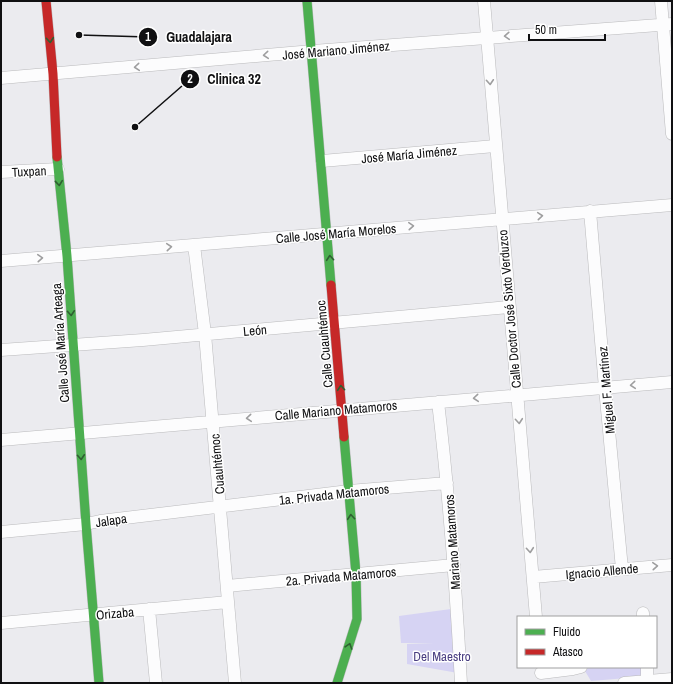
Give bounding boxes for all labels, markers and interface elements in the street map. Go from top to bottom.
scale bar [529,16,605,42]
text: 50 m [535,22,557,38]
callout: Guadalajara [138,24,240,50]
text: Guadalajara [166,28,232,46]
text: 1 [145,29,151,45]
one-way arrow [504,32,510,41]
one-way arrow [45,37,54,43]
street label: José Mariano Jiménez [282,37,391,64]
one-way arrow [263,51,269,60]
one-way arrow [134,62,140,71]
callout: Clinica 32 [180,66,269,92]
text: Clinica 32 [207,70,261,88]
text: 2 [187,71,193,87]
one-way arrow [486,79,495,85]
street label: José María Jiménez [360,142,458,167]
street label: Tuxpan [11,162,47,181]
one-way arrow [55,180,64,187]
one-way arrow [537,212,543,221]
street label: Calle José María Morelos [275,220,397,247]
one-way arrow [407,222,414,231]
street label: Calle Doctor José Sixto Verduzco [494,229,525,389]
one-way arrow [166,243,172,252]
one-way arrow [37,254,43,263]
one-way arrow [325,255,334,261]
street label: Calle José María Arteaga [48,283,73,403]
street label: Calle Cuauhtémoc [312,300,337,388]
one-way arrow [67,310,76,316]
street label: León [242,321,268,340]
street label: Miguel F. Martínez [594,346,619,434]
one-way arrow [630,381,636,390]
one-way arrow [336,385,345,391]
one-way arrow [473,394,479,403]
street label: Calle Mariano Matamoros [274,397,398,424]
one-way arrow [246,414,252,423]
one-way arrow [514,417,523,424]
street label: Cuauhtémoc [206,433,229,495]
one-way arrow [77,454,86,460]
street label: 1a. Privada Matamoros [278,480,390,509]
street label: Mariano Matamoros [441,494,464,590]
street label: Jalapa [94,510,128,531]
one-way arrow [347,514,356,520]
one-way arrow [526,547,535,553]
street label: Ignacio Allende [565,560,639,583]
one-way arrow [652,562,658,571]
street label: 2a. Privada Matamoros [285,563,397,590]
street label: Orizaba [95,603,135,624]
legend [517,616,657,668]
text: Fluido [553,624,580,640]
one-way arrow [344,643,352,650]
text: Atasco [552,644,583,660]
park label: Del Maestro [413,648,471,665]

